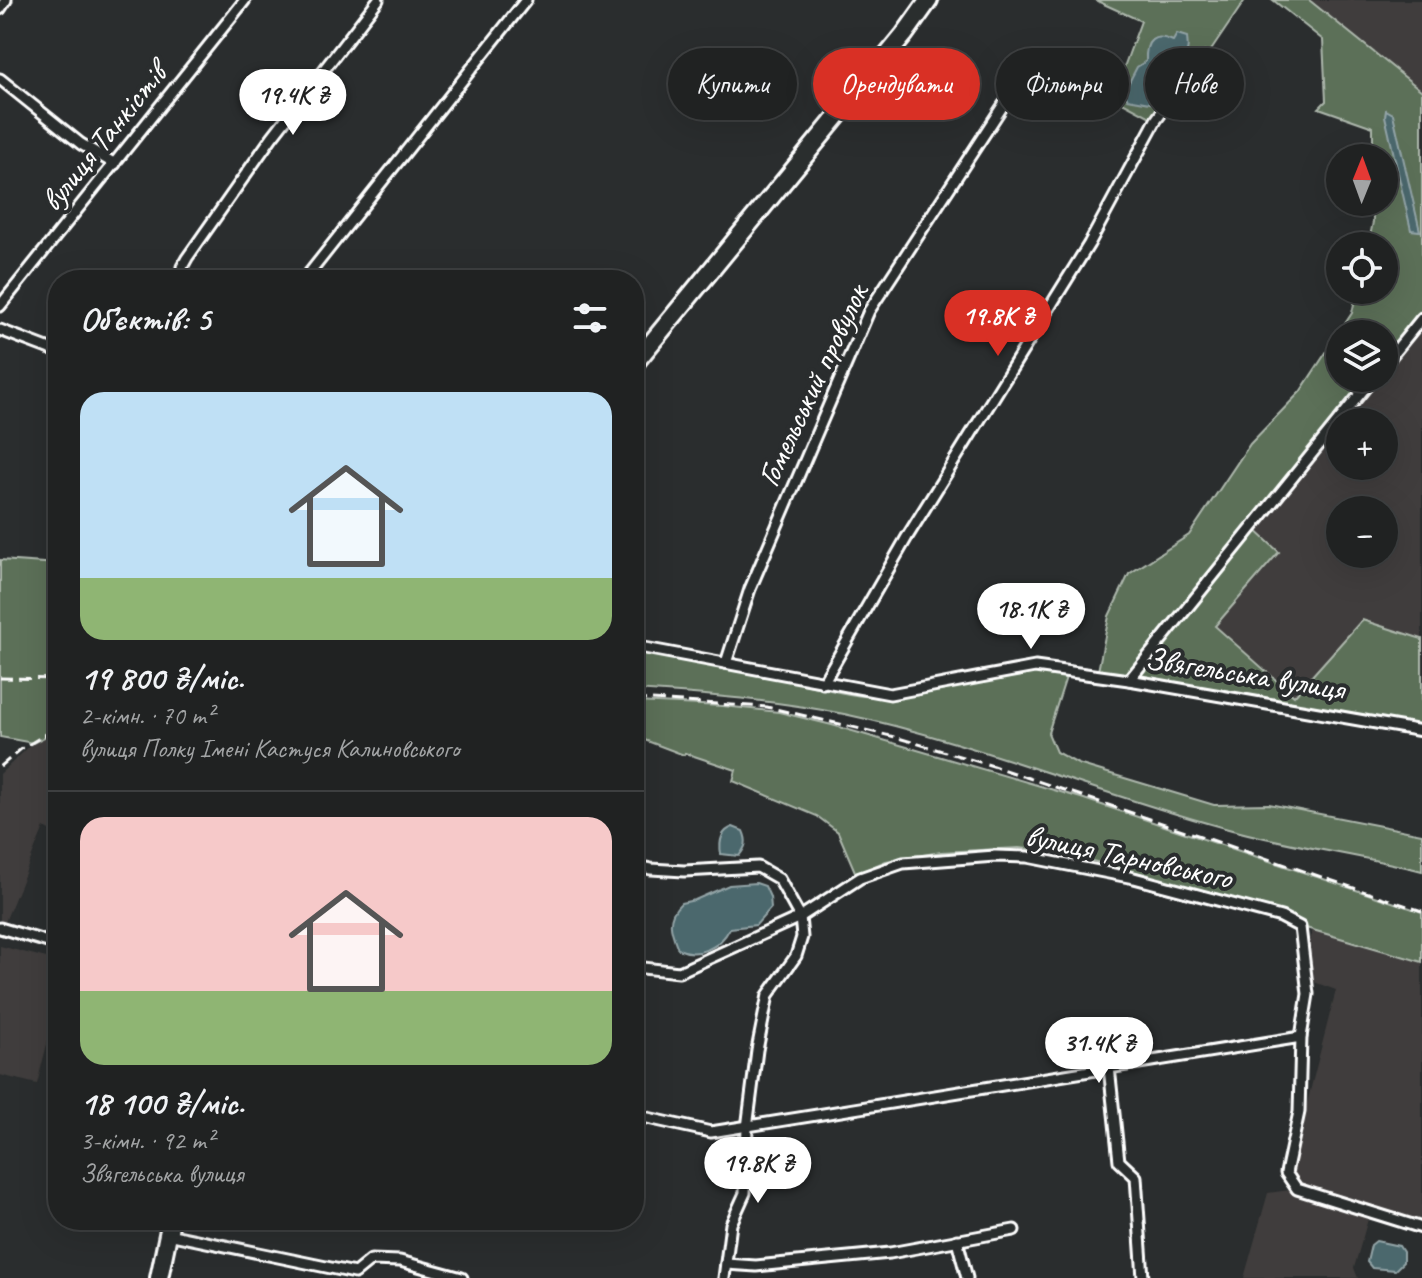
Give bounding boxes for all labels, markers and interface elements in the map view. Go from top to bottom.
chip: Купити [668,48,797,120]
chip: Орендувати [813,48,980,120]
chip: Фільтри [996,48,1129,120]
chip: Нове [1145,48,1244,120]
street label: вулиця Танкістів [31,49,180,220]
pin: 19.4K ₴ [219,69,367,137]
text: 19.4K ₴ [257,78,329,111]
north arrow [1326,144,1398,216]
map controls [1326,144,1398,568]
button: locate [1326,232,1398,304]
street label: Гомельський провулок [748,275,878,493]
pin: 19.8K ₴ [924,290,1072,358]
icon: filters [568,296,612,340]
text: Об’єктів: 5 [80,297,211,340]
text: 19.8K ₴ [962,299,1034,332]
button: layers [1326,320,1398,392]
button: + [1326,408,1398,480]
icon: home [274,444,418,588]
button: − [1326,496,1398,568]
pin: 18.1K ₴ [957,583,1105,651]
text: 18.1K ₴ [995,592,1067,625]
street label: Звягельська вулиця [1142,638,1349,710]
text: 19 800 ₴/міс. [80,656,244,699]
text: 2-кімн. · 70 m² [80,699,214,732]
text: вулиця Полку Імені Кастуся Калиновського [80,732,459,765]
street label: вулиця Тарновського [1022,815,1237,899]
icon: home [274,869,418,1013]
pin: 31.4K ₴ [1025,1017,1173,1085]
text: 31.4K ₴ [1063,1026,1135,1059]
text: 18 100 ₴/міс. [80,1081,244,1124]
text: 3-кімн. · 92 m² [80,1124,214,1157]
pin: 19.8K ₴ [684,1137,832,1205]
text: 19.8K ₴ [722,1146,794,1179]
text: Звягельська вулиця [80,1157,243,1190]

